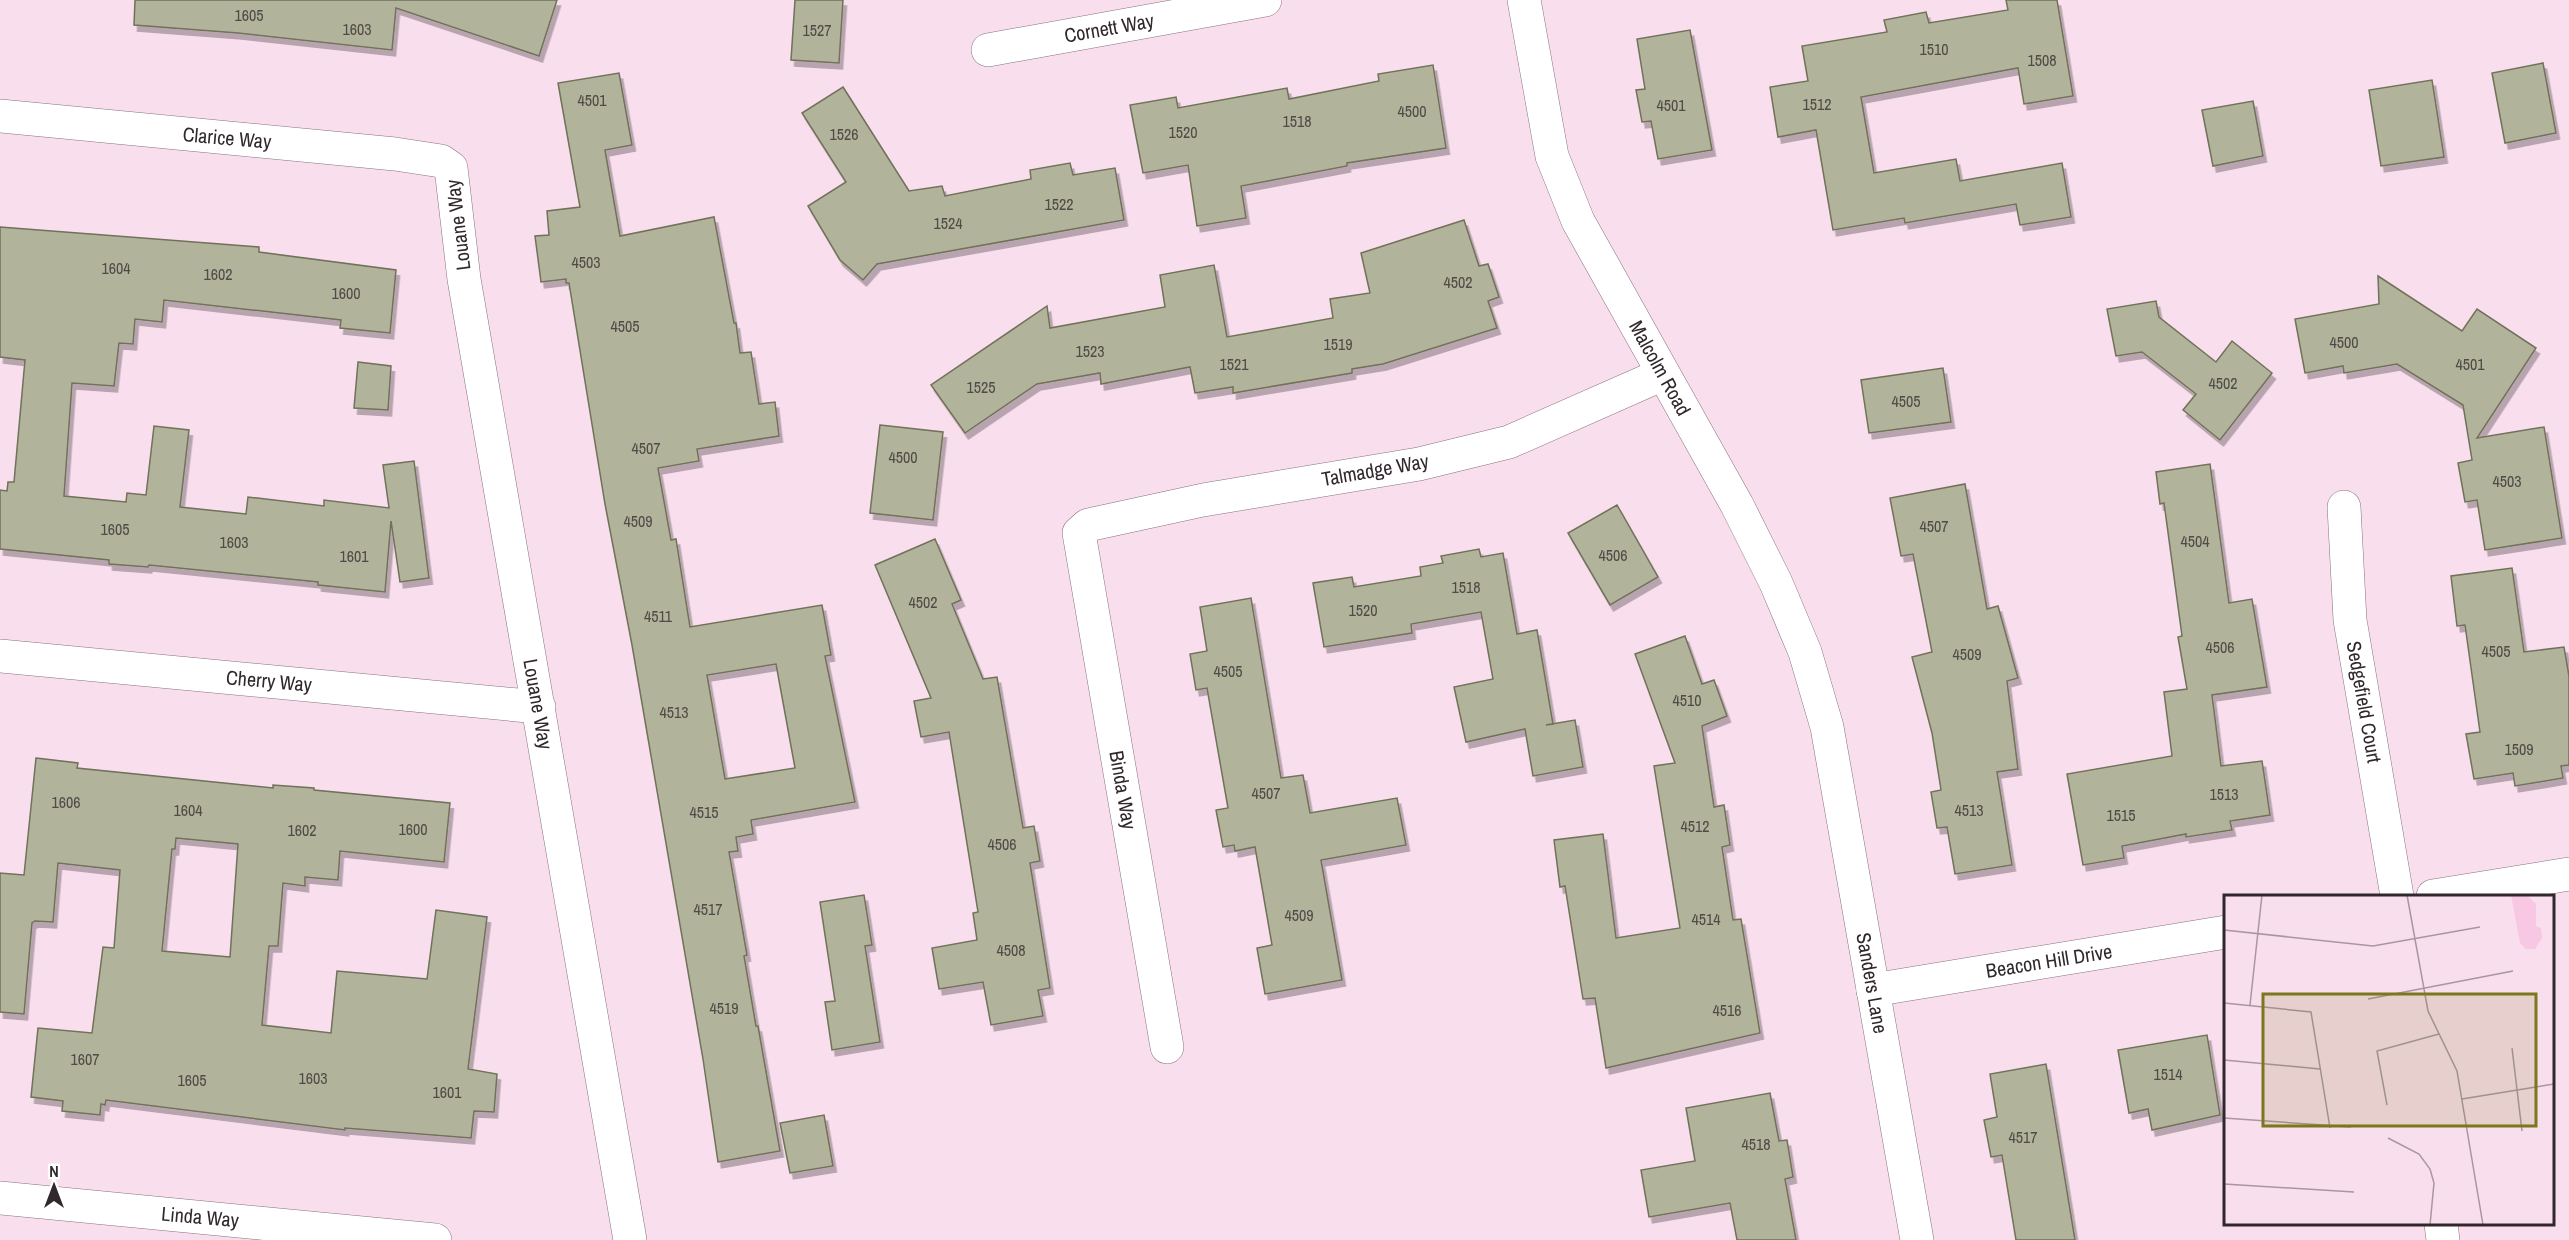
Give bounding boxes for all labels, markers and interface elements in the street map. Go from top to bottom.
house number: 1605 [234,4,264,26]
street label: Cornett Way [1062,6,1157,49]
house number: 1603 [342,18,372,40]
house number: 1527 [802,19,832,41]
house number: 1510 [1919,38,1949,60]
house number: 1508 [2027,49,2057,71]
house number: 4501 [577,89,607,111]
house number: 1512 [1802,93,1832,115]
house number: 4501 [1656,94,1686,116]
house number: 4500 [1397,100,1427,122]
house number: 1518 [1282,110,1312,132]
street label: Clarice Way [182,120,273,155]
house number: 1520 [1168,121,1198,143]
house number: 1526 [829,123,859,145]
street label: Louane Way [438,177,476,272]
house number: 1522 [1044,193,1074,215]
house number: 1524 [933,212,963,234]
house number: 4503 [571,251,601,273]
house number: 1604 [101,257,131,279]
house number: 1602 [203,263,233,285]
house number: 4502 [1443,271,1473,293]
house number: 1600 [331,282,361,304]
house number: 4505 [610,315,640,337]
street label: Malcolm Road [1623,315,1698,420]
house number: 4500 [2329,331,2359,353]
house number: 1519 [1323,333,1353,355]
house number: 1523 [1075,340,1105,362]
house number: 1521 [1219,353,1249,375]
house number: 4501 [2455,353,2485,375]
house number: 4502 [2208,372,2238,394]
house number: 1525 [966,376,996,398]
house number: 4505 [1891,390,1921,412]
house number: 4507 [631,437,661,459]
house number: 4500 [888,446,918,468]
street label: Talmadge Way [1319,447,1431,492]
house number: 4503 [2492,470,2522,492]
house number: 4509 [623,510,653,532]
house number: 4507 [1919,515,1949,537]
house number: 1605 [100,518,130,540]
house number: 4504 [2180,530,2210,552]
house number: 1603 [219,531,249,553]
house number: 4506 [1598,544,1628,566]
house number: 1601 [339,545,369,567]
house number: 1518 [1451,576,1481,598]
house number: 4502 [908,591,938,613]
house number: 1520 [1348,599,1378,621]
house number: 4511 [644,605,673,627]
house number: 4506 [2205,636,2235,658]
street label: Sedgefield Court [2341,639,2389,765]
house number: 4505 [2481,640,2511,662]
house number: 4509 [1952,643,1982,665]
street label: Louane Way [517,657,560,752]
house number: 4505 [1213,660,1243,682]
street label: Cherry Way [225,663,314,698]
house number: 4510 [1672,689,1702,711]
house number: 4513 [659,701,689,723]
house number: 1509 [2504,738,2534,760]
street label: Binda Way [1103,748,1144,832]
house number: 4507 [1251,782,1281,804]
house number: 1513 [2209,783,2239,805]
house number: 1606 [51,791,81,813]
house number: 1604 [173,799,203,821]
house number: 4513 [1954,799,1984,821]
house number: 4515 [689,801,719,823]
house number: 1515 [2106,804,2136,826]
house number: 4512 [1680,815,1710,837]
house number: 1600 [398,818,428,840]
house number: 1602 [287,819,317,841]
house number: 4506 [987,833,1017,855]
inset map [2224,895,2554,1225]
house number: 4517 [693,898,723,920]
house number: 4509 [1284,904,1314,926]
house number: 4514 [1691,908,1721,930]
street label: Sanders Lane [1850,930,1895,1036]
street label: Beacon Hill Drive [1984,937,2114,984]
house number: 4508 [996,939,1026,961]
house number: 4519 [709,997,739,1019]
house number: 4516 [1712,999,1742,1021]
house number: 1607 [70,1048,100,1070]
house number: 1514 [2153,1063,2183,1085]
house number: 1603 [298,1067,328,1089]
house number: 1605 [177,1069,207,1091]
house number: 1601 [432,1081,462,1103]
house number: 4517 [2008,1126,2038,1148]
house number: 4518 [1741,1133,1771,1155]
north arrow [24,1156,84,1216]
text: N [49,1160,59,1182]
street label: Linda Way [160,1200,241,1233]

